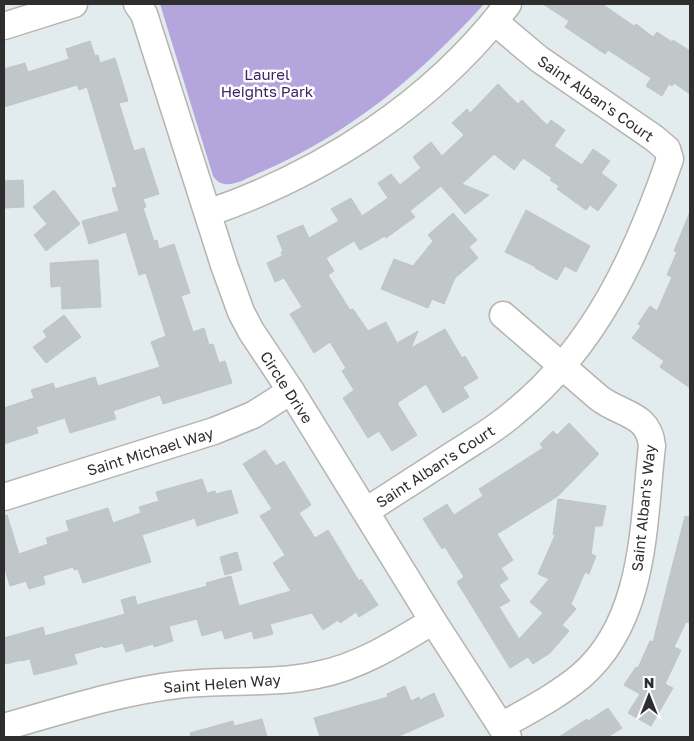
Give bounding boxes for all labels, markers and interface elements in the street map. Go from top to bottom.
street label: Saint Alban's Court [534,51,658,145]
park label: Laurel Heights Park [221,65,314,100]
street label: Circle Drive [257,348,317,427]
street label: Saint Alban's Court [372,421,498,511]
street label: Saint Michael Way [85,423,216,479]
street label: Saint Alban's Way [627,443,659,572]
street label: Saint Helen Way [163,670,282,696]
north arrow [624,671,674,721]
text: N [644,674,654,691]

